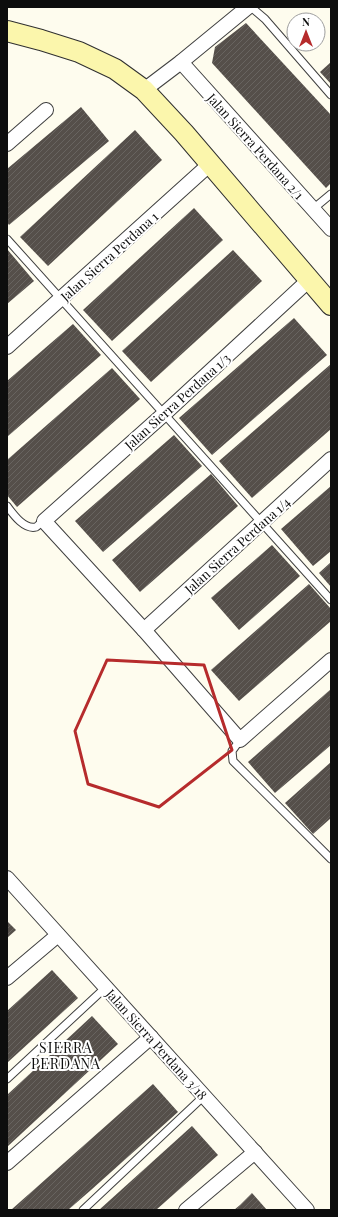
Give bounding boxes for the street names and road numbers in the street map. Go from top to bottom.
street label: Jalan Sierra Perdana 2/1 [203,89,308,203]
street label: Jalan Sierra Perdana 1 [56,207,162,305]
street label: Jalan Sierra Perdana 1/3 [120,349,233,454]
street label: Jalan Sierra Perdana 1/4 [180,493,293,598]
street label: Jalan Sierra Perdana 3/18 [102,984,211,1103]

